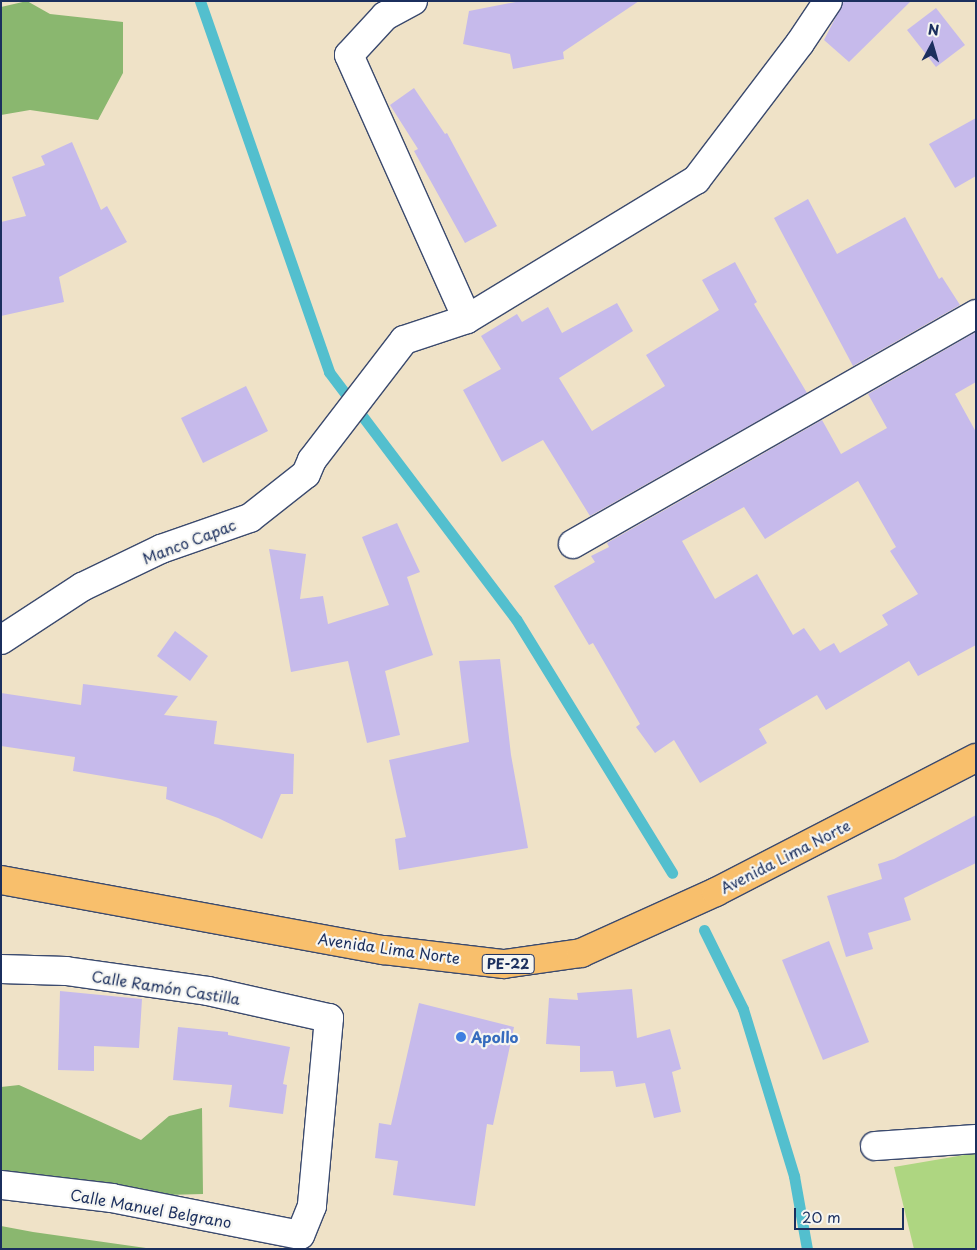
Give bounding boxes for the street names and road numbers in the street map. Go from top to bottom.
street label: Manco Capac [139,515,239,567]
street label: Avenida Lima Norte [717,815,853,897]
street label: Avenida Lima Norte [317,929,461,967]
road number: PE-22 [480,952,536,976]
street label: Calle Ramón Castilla [90,966,242,1008]
street label: Calle Manuel Belgrano [69,1185,233,1231]

